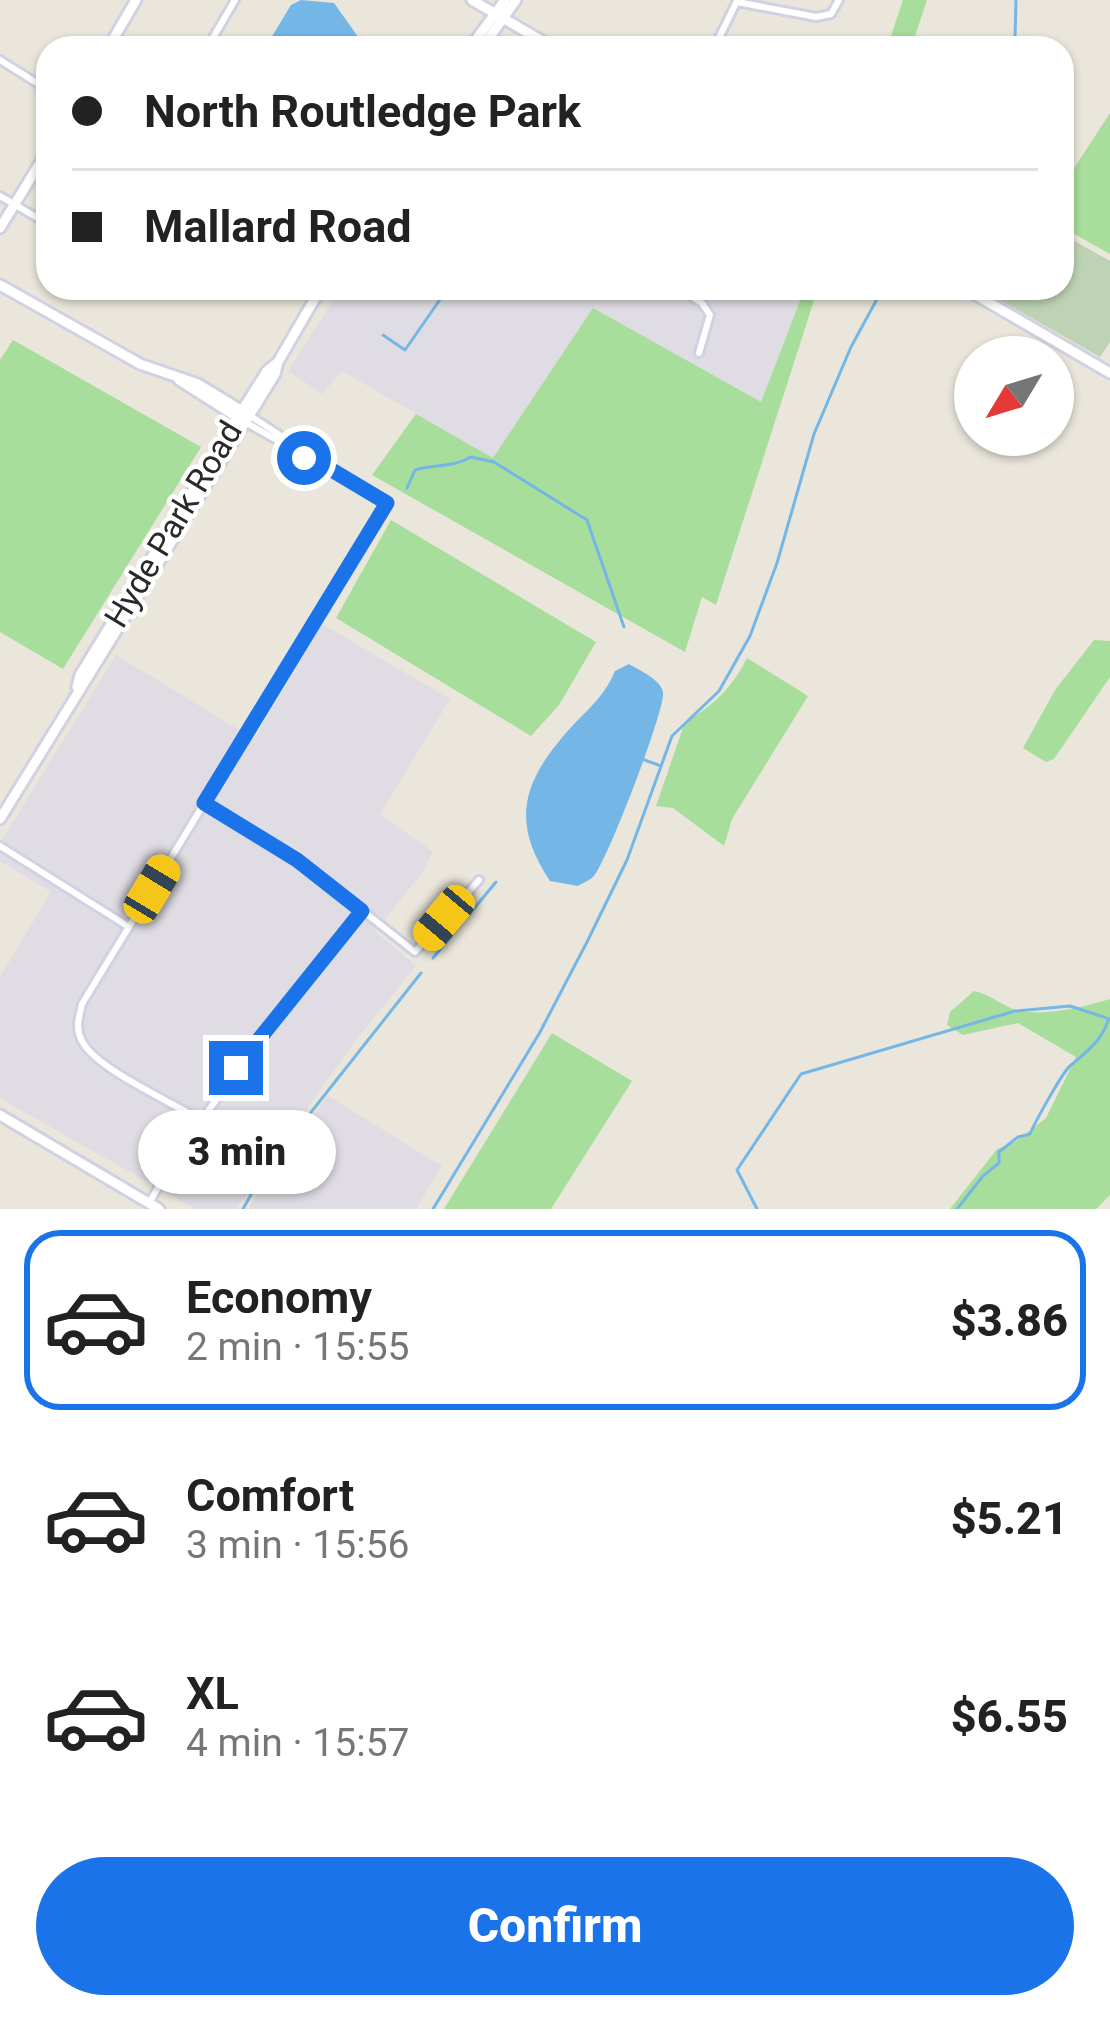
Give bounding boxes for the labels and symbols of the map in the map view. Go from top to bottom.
north arrow [954,336,1074,456]
street label: Hyde Park Road [96,414,250,634]
route start [277,431,331,485]
car [118,849,186,929]
car [407,879,481,957]
route end [209,1041,263,1095]
callout: 3 min [137,1110,335,1194]

